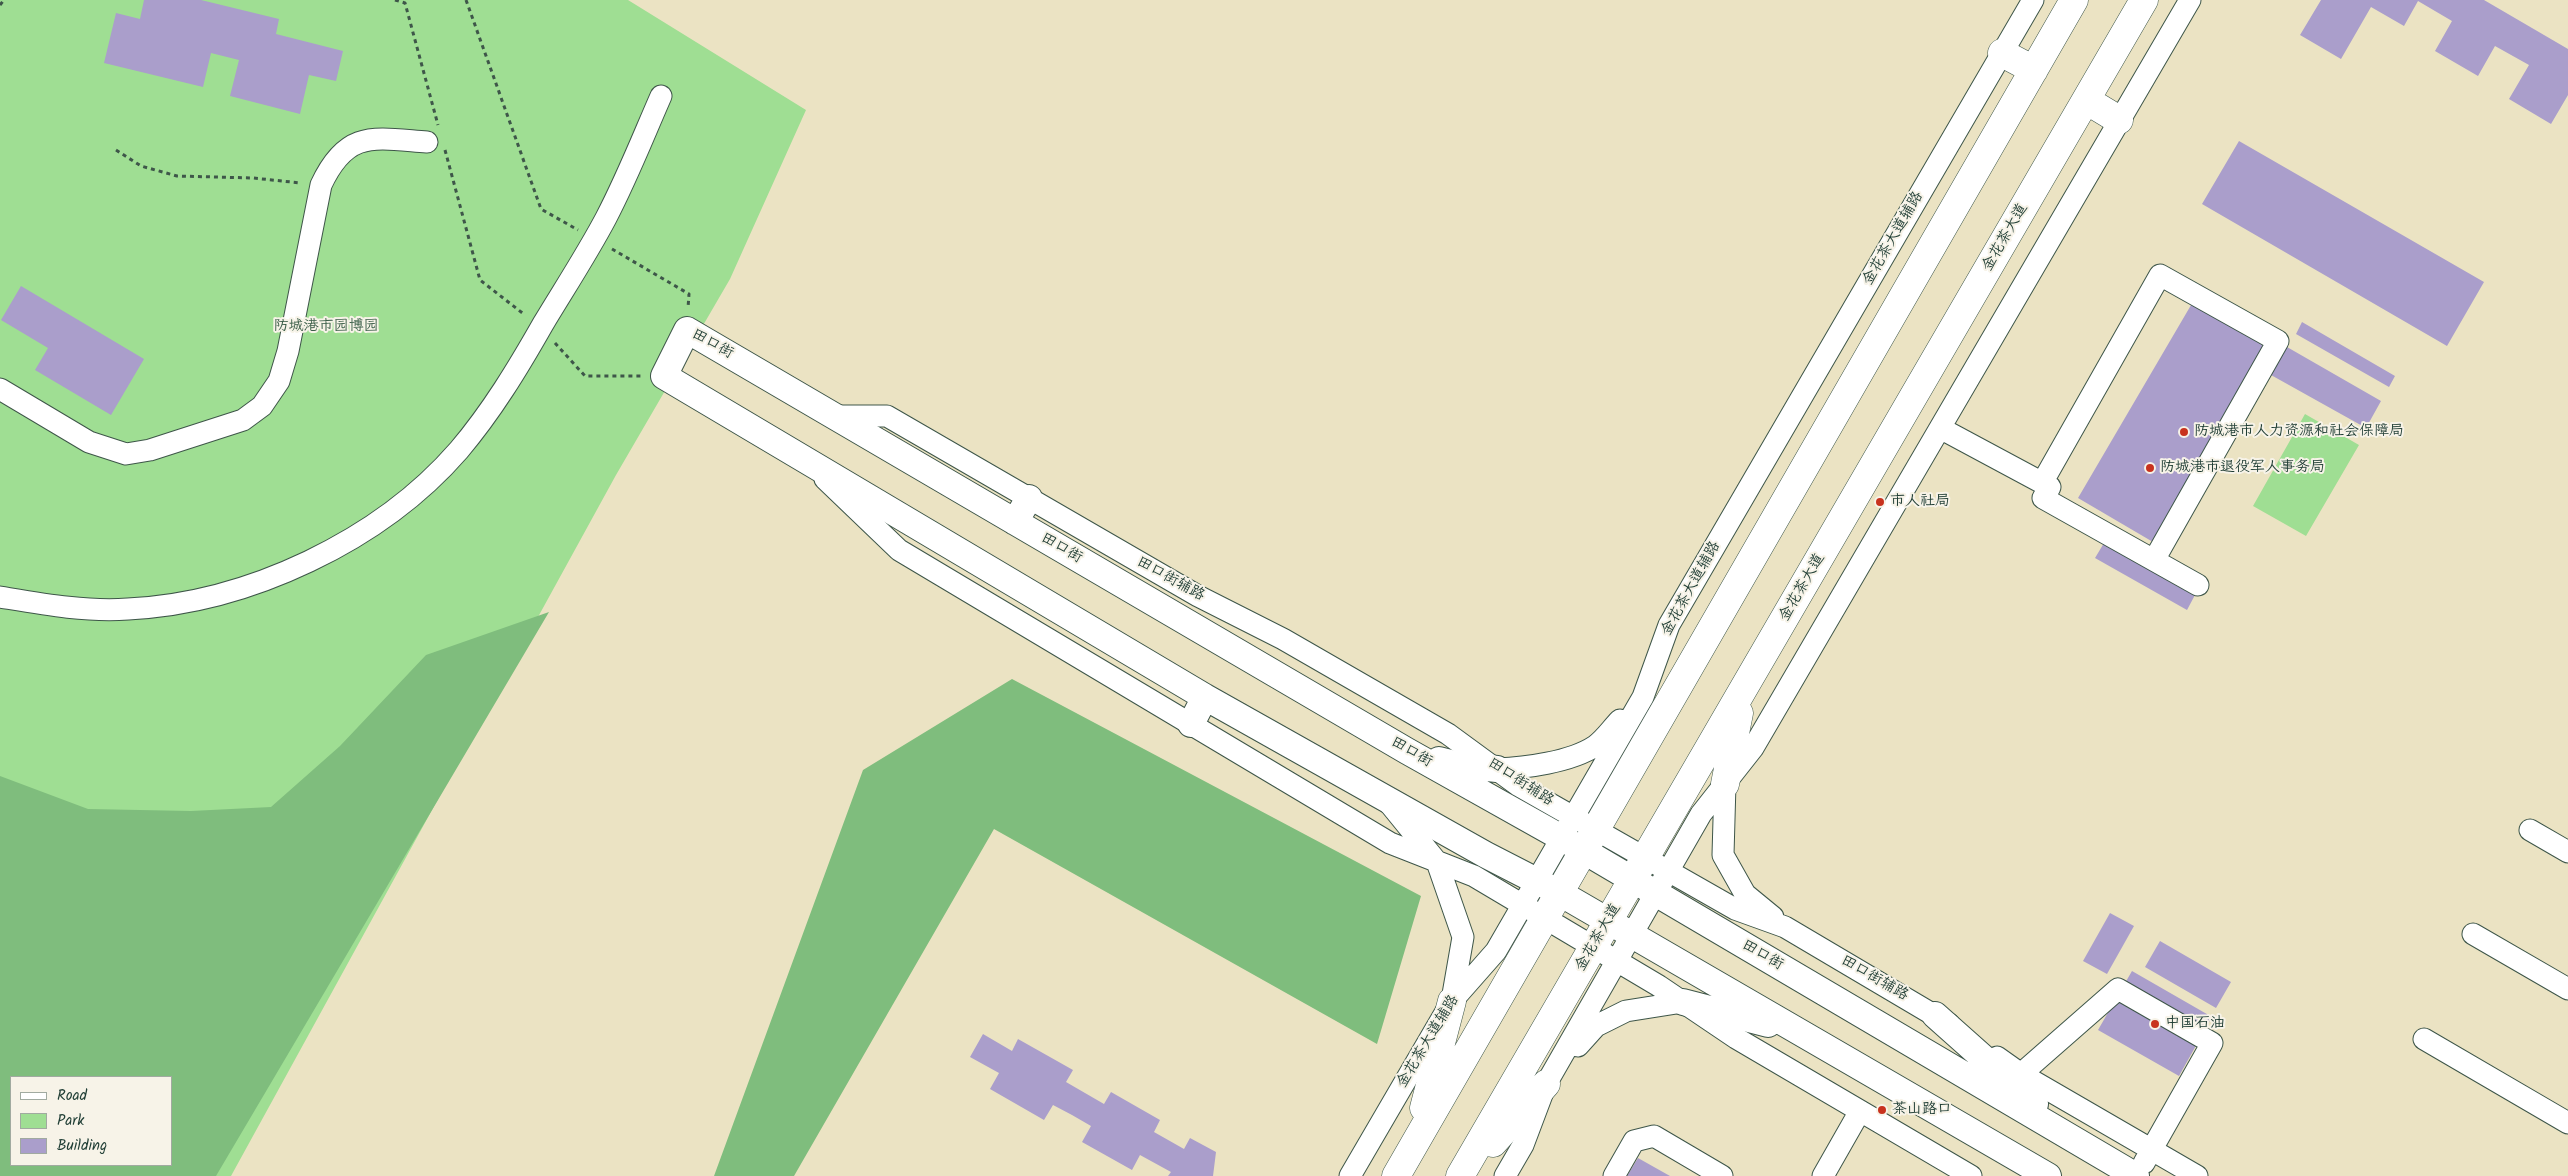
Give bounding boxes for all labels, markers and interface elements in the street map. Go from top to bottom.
street label: 金花茶大道辅路 [1860,189,1928,289]
street label: 金花茶大道 [1979,201,2033,275]
park label: 防城港市园博园 [274,318,378,336]
street label: 田口街 [688,326,736,364]
place label: 防城港市人力资源和社会保障局 [2194,423,2404,441]
marker: 防城港市人力资源和社会保障局 [2178,426,2190,438]
place label: 防城港市退役军人事务局 [2160,459,2325,477]
marker: 防城港市退役军人事务局 [2144,462,2156,474]
place label: 市人社局 [1890,493,1950,511]
marker: 市人社局 [1874,496,1886,508]
street label: 田口街 [1037,530,1085,568]
street label: 金花茶大道辅路 [1659,539,1725,639]
street label: 金花茶大道 [1776,551,1830,625]
street label: 田口街辅路 [1133,554,1207,606]
street label: 田口街 [1387,734,1435,772]
street label: 田口街辅路 [1484,755,1556,811]
street label: 金花茶大道 [1572,901,1626,975]
street label: 田口街 [1738,937,1786,975]
street label: 田口街辅路 [1837,952,1911,1006]
street label: 金花茶大道辅路 [1394,992,1464,1092]
place label: 中国石油 [2165,1015,2225,1033]
marker: 中国石油 [2149,1018,2161,1030]
legend [10,1076,172,1166]
text: Road [57,1084,87,1108]
place label: 茶山路口 [1892,1101,1952,1119]
marker: 茶山路口 [1876,1104,1888,1116]
text: Park [57,1109,84,1133]
text: Building [57,1134,107,1158]

